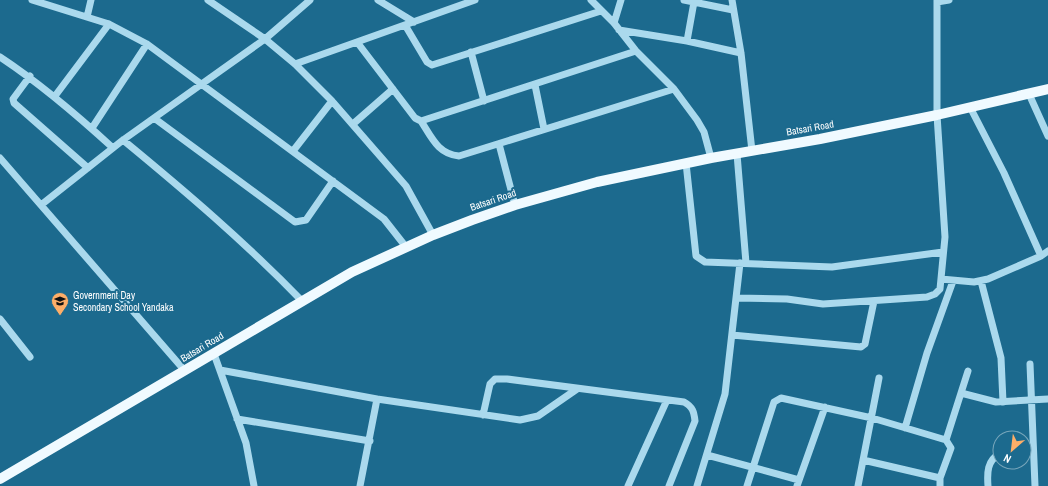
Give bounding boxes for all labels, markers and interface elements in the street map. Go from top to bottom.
street label: Batsari Road [785,117,835,139]
street label: Batsari Road [468,186,518,214]
place label: Government Day Secondary School Yandaka [73,289,174,314]
school or university icon: Government Day Secondary School Yandaka [50,291,70,316]
street label: Batsari Road [178,329,226,365]
north arrow [992,430,1032,470]
text: N [1001,451,1013,467]

